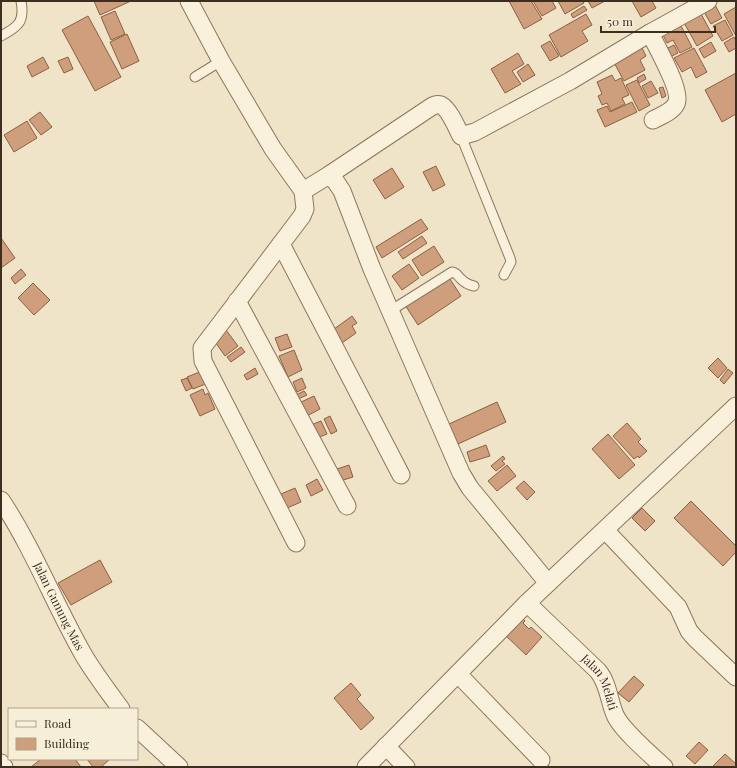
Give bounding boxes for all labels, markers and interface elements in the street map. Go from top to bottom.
scale bar [601,8,715,34]
text: 50 m [607,13,633,29]
street label: Jalan Gunung Mas [30,558,88,653]
street label: Jalan Melati [577,649,622,713]
legend [8,708,138,760]
text: Road [44,715,71,731]
text: Building [44,735,90,751]

